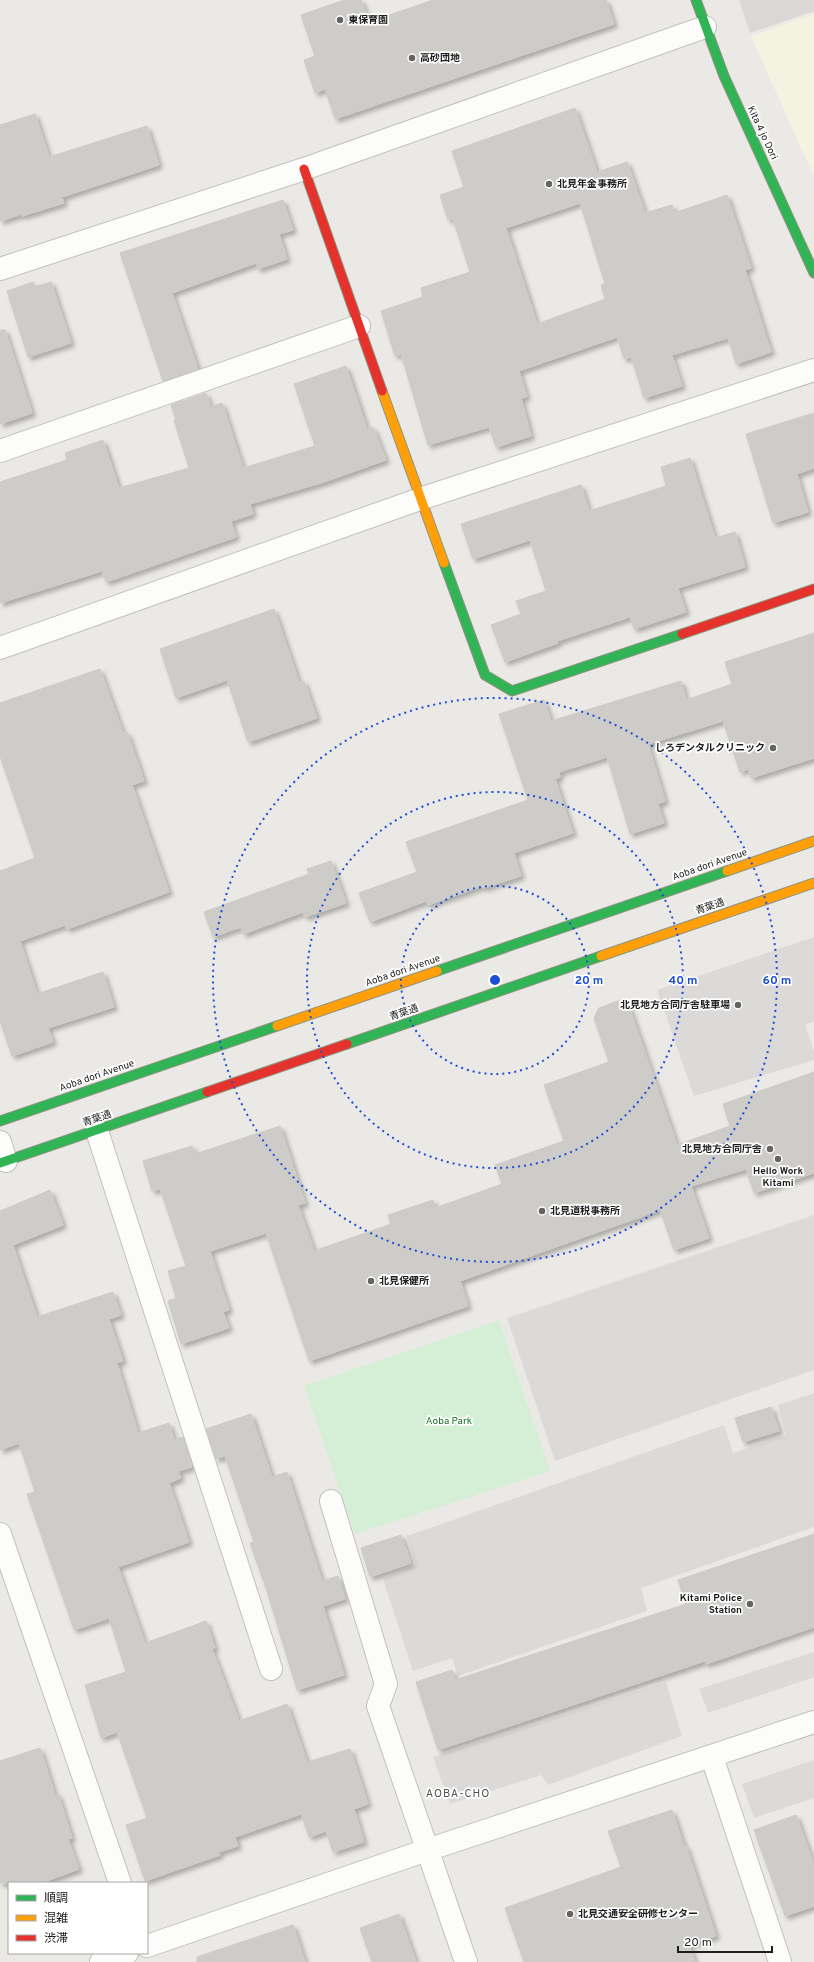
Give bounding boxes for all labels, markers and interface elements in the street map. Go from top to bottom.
place label: 東保育園 [348,14,388,27]
marker: 東保育園 [335,15,345,25]
place label: 高砂団地 [420,52,460,65]
marker: 高砂団地 [407,53,417,63]
street label: Kita 4 jo Dori [744,104,780,162]
place label: 北見年金事務所 [557,178,627,191]
marker: 北見年金事務所 [544,179,554,189]
place label: しろデンタルクリニック [655,742,765,755]
marker: しろデンタルクリニック [768,743,778,753]
street label: Aoba dori Avenue [671,846,749,884]
street label: 青葉通 [694,896,726,918]
street label: Aoba dori Avenue [364,952,442,990]
centre of rings [488,973,502,987]
text: 20 m [575,973,603,989]
text: 40 m [668,973,698,989]
text: 60 m [763,973,791,989]
place label: 北見地方合同庁舎駐車場 [620,999,730,1012]
marker: 北見地方合同庁舎駐車場 [733,1000,743,1010]
street label: 青葉通 [388,1002,420,1024]
street label: Aoba dori Avenue [58,1057,136,1095]
street label: 青葉通 [81,1108,113,1130]
place label: 北見地方合同庁舎 [682,1143,762,1156]
marker: 北見地方合同庁舎 [765,1144,775,1154]
marker: Hello Work Kitami [773,1154,783,1164]
place label: Hello Work Kitami [753,1165,803,1190]
place label: 北見道税事務所 [550,1205,620,1218]
marker: 北見道税事務所 [537,1206,547,1216]
place label: 北見保健所 [379,1275,429,1288]
marker: 北見保健所 [366,1276,376,1286]
park label: Aoba Park [426,1415,472,1428]
place label: Kitami Police Station [680,1592,742,1617]
marker: Kitami Police Station [745,1599,755,1609]
district label: AOBA-CHO [426,1787,490,1801]
legend [8,1882,148,1954]
text: 順調 [44,1891,68,1907]
place label: 北見交通安全研修センター [578,1908,698,1921]
marker: 北見交通安全研修センター [565,1909,575,1919]
text: 混雑 [44,1911,68,1927]
scale bar [678,1928,772,1954]
text: 渋滞 [44,1931,68,1947]
text: 20 m [684,1935,712,1951]

